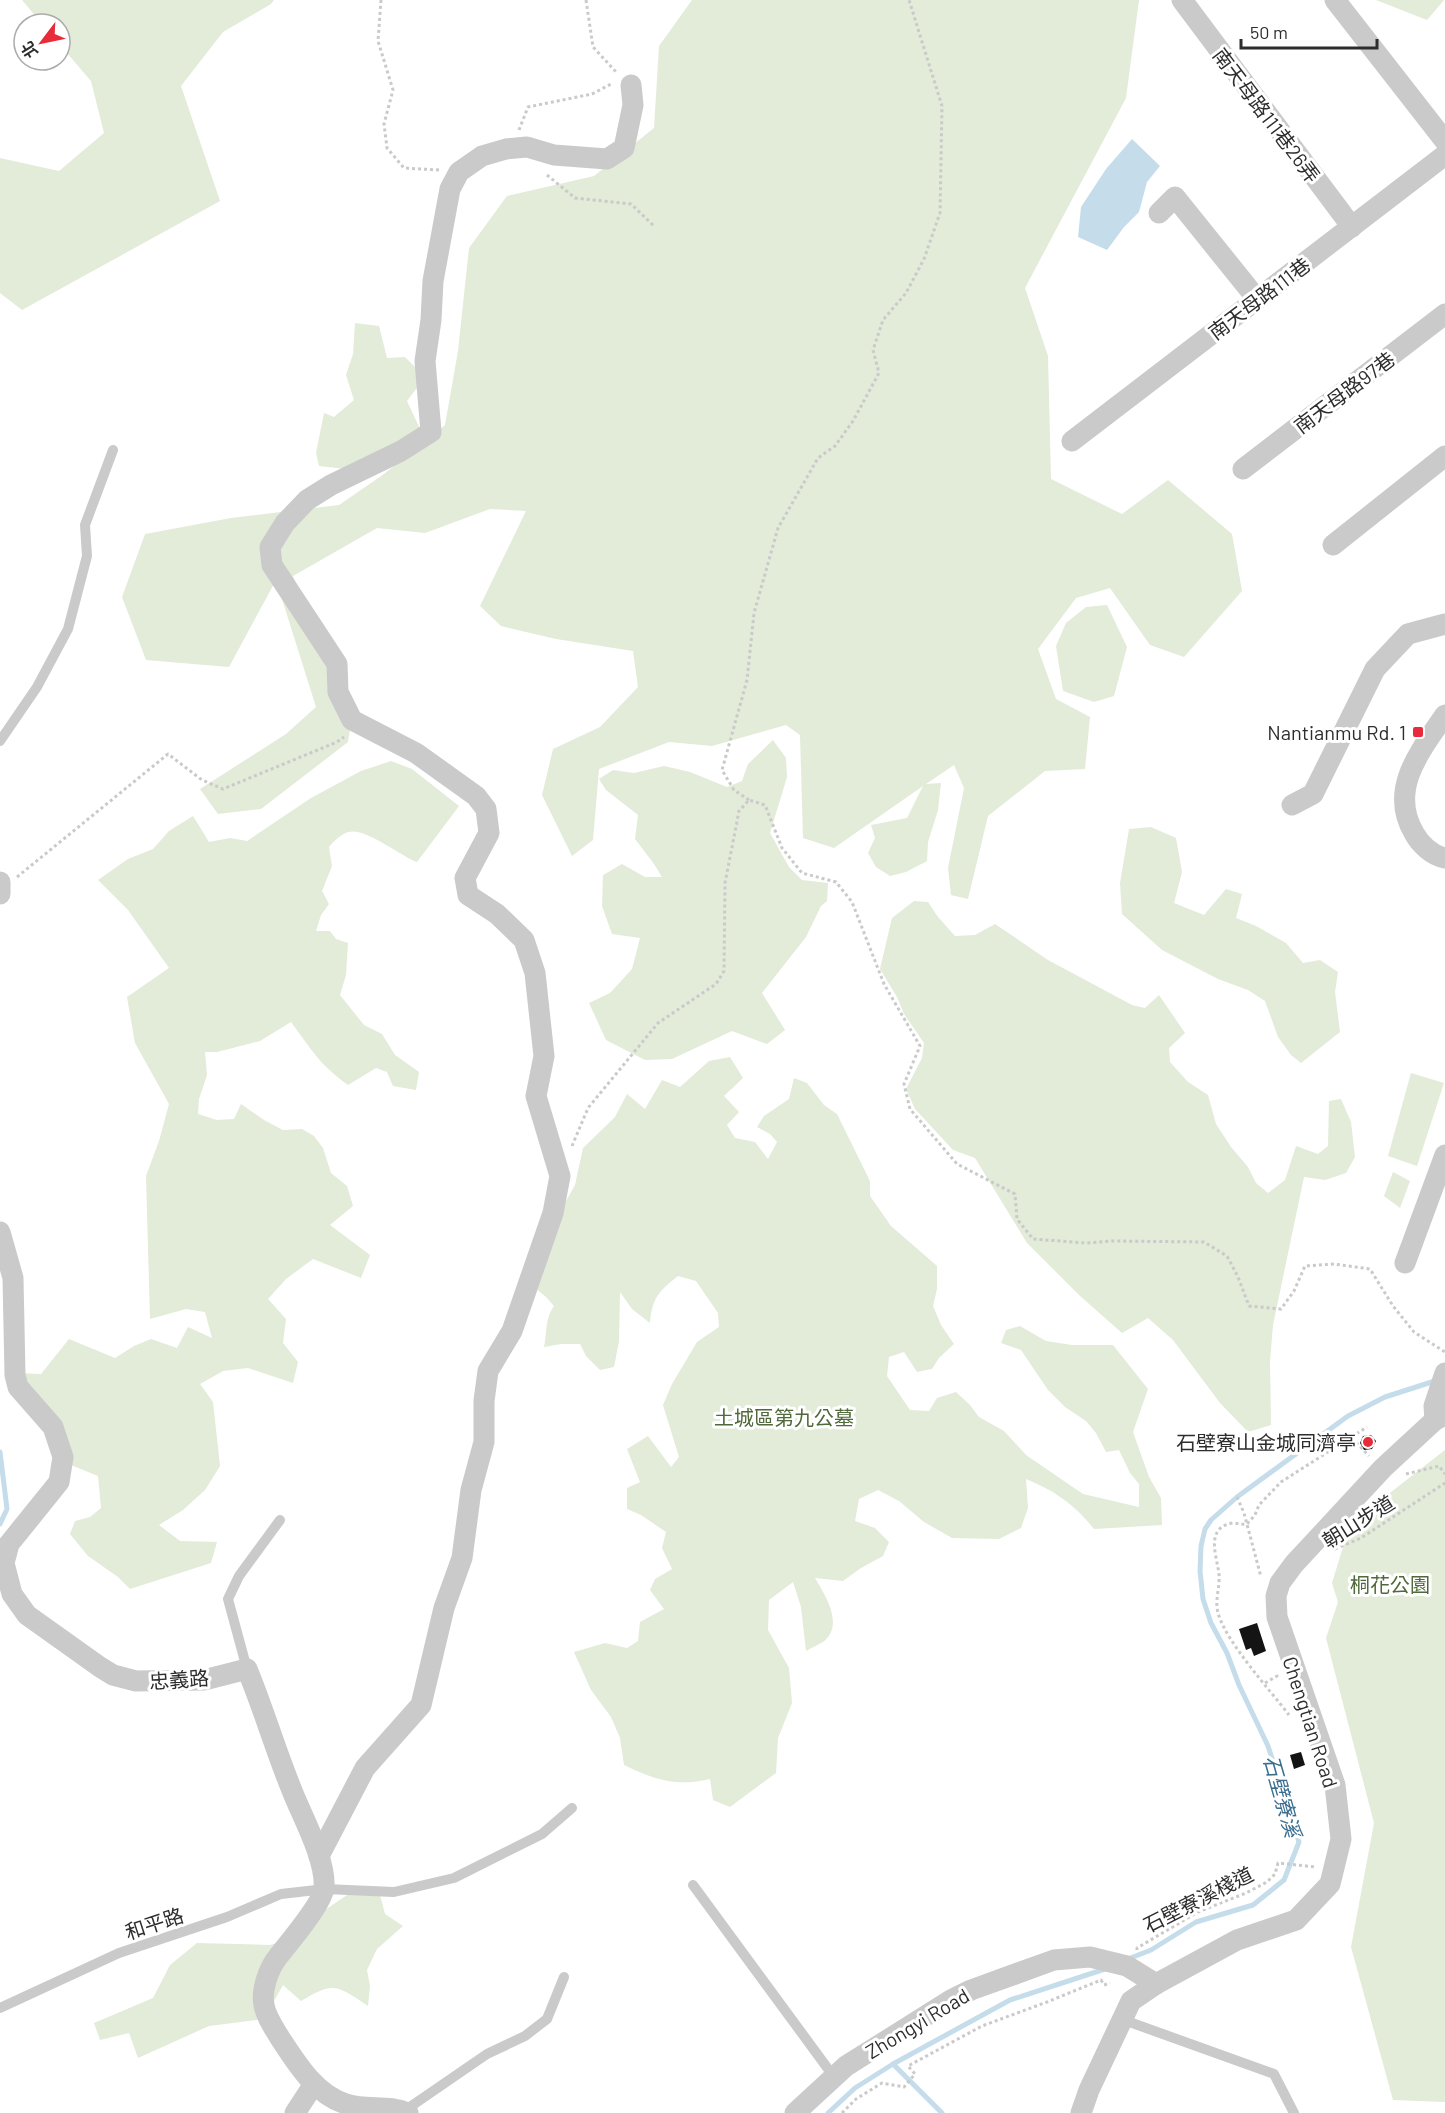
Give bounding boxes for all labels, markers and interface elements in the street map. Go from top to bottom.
north arrow [12,12,72,72]
scale bar [1241,12,1378,50]
text: 50 m [1250,21,1288,43]
text: 北 [17,38,41,62]
street label: 南天母路111巷26弄 [1209,43,1325,187]
street label: 南天母路111巷 [1203,252,1315,344]
street label: 南天母路97巷 [1289,346,1399,438]
place label: Nantianmu Rd. 1 [1267,720,1406,744]
marker: Nantianmu Rd. 1 [1411,725,1425,739]
park label: 土城區第九公墓 [714,1405,854,1429]
place label: 石壁寮山金城同濟亭 [1176,1430,1356,1454]
marker: 石壁寮山金城同濟亭 [1361,1435,1375,1449]
street label: 朝山步道 [1318,1490,1398,1552]
park label: 桐花公園 [1350,1572,1430,1596]
street label: Chengtian Road [1278,1653,1344,1791]
street label: 忠義路 [148,1665,210,1693]
water label: 石壁寮溪 [1259,1752,1307,1843]
street label: 石壁寮溪棧道 [1139,1861,1257,1937]
street label: 和平路 [122,1902,186,1944]
street label: Zhongyi Road [861,1983,973,2063]

